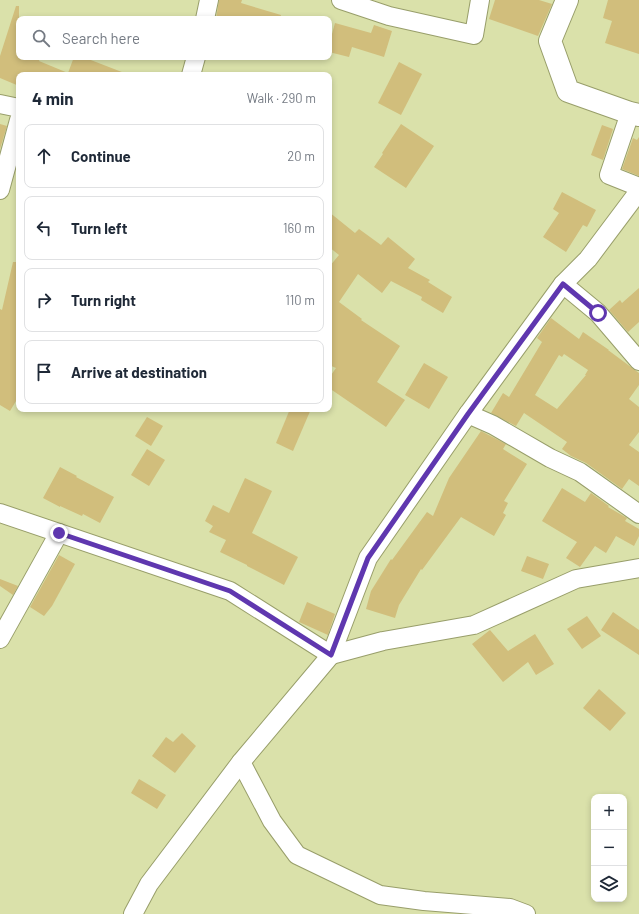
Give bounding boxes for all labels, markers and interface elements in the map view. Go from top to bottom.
search box [16,16,332,60]
icon: search [30,27,52,49]
text: Search here [62,29,140,47]
text: 4 min [32,88,74,108]
text: Walk · 290 m [247,90,316,106]
icon: ahead [33,145,55,167]
text: Continue [71,147,131,165]
text: 20 m [287,148,315,164]
icon: left [33,217,55,239]
text: Turn left [71,219,127,237]
text: 160 m [283,220,315,236]
icon: right [33,289,55,311]
text: Turn right [71,291,136,309]
text: 110 m [285,292,315,308]
route start [589,304,607,322]
icon: arrive [33,361,55,383]
text: Arrive at destination [71,363,207,381]
route end [50,524,68,542]
map controls [591,794,627,902]
button: + [591,794,627,830]
button: − [591,830,627,866]
button: layers [591,866,627,902]

